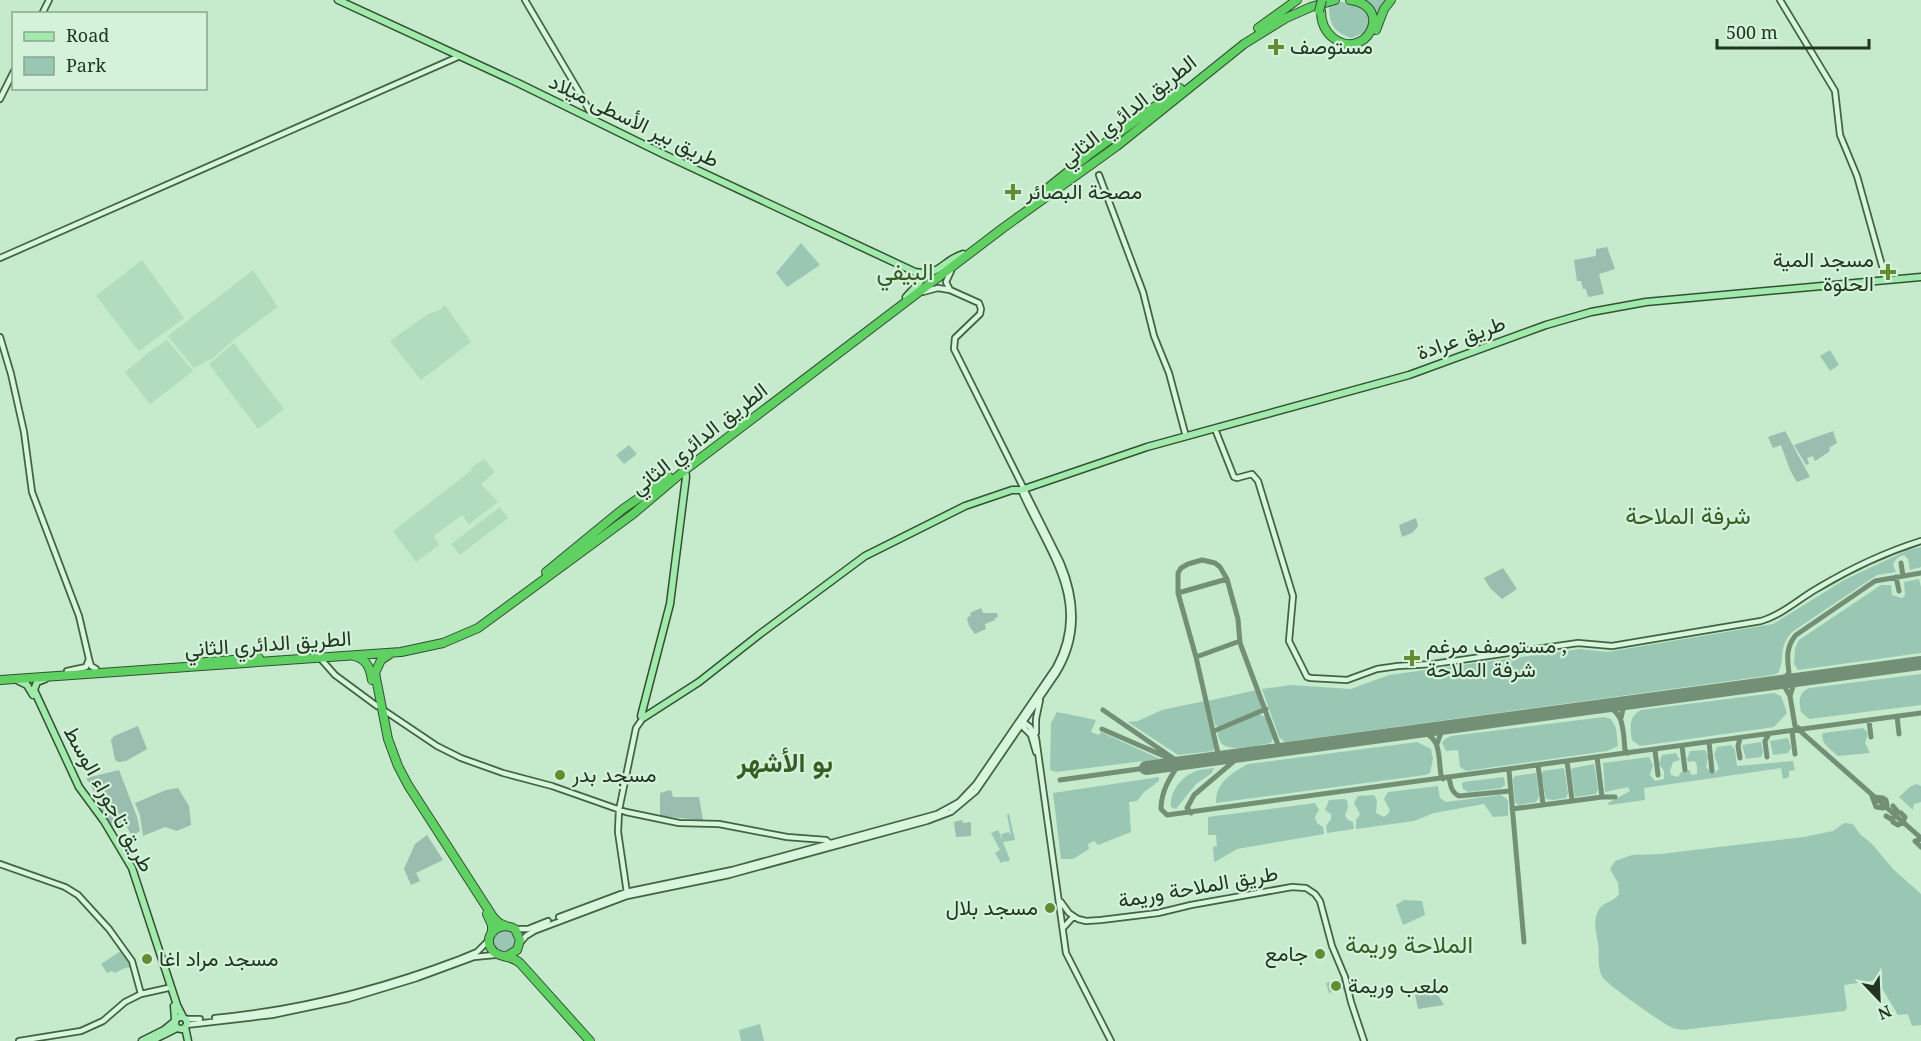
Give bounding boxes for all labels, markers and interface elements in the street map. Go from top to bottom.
legend [12,12,207,90]
scale bar [1717,12,1868,50]
text: 500 m [1726,20,1778,44]
text: Road [66,23,109,47]
place label: مستوصف [1290,32,1373,60]
marker: مستوصف [1267,38,1285,56]
street label: الطريق الدائري الثاني [1053,48,1204,176]
text: Park [66,53,106,77]
street label: طريق بير الأسطى ميلاد [545,67,724,174]
place label: مصحة البصائر [1025,177,1142,205]
marker: مصحة البصائر [1004,183,1022,201]
place label: مسجد المية الحلوة [1773,245,1874,297]
district label: البيفي [876,254,934,291]
marker: مسجد المية الحلوة [1879,263,1897,281]
street label: طريق عرادة [1412,308,1509,366]
street label: الطريق الدائري الثاني [624,376,775,504]
district label: شرفة الملاحة [1625,498,1751,531]
street label: الطريق الدائري الثاني [184,623,353,667]
place label: مستوصف مرغم , شرفة الملاحة [1426,631,1567,683]
marker: مستوصف مرغم , شرفة الملاحة [1403,649,1421,667]
street label: طريق تاجوراء الوسط [58,720,162,877]
district label: بو الأشهر [736,743,833,780]
place label: مسجد بدر [571,760,656,788]
marker: مسجد بدر [553,768,567,782]
street label: طريق الملاحة وريمة [1116,858,1280,914]
place label: مسجد بلال [946,893,1038,921]
marker: مسجد بلال [1043,901,1057,915]
district label: الملاحة وريمة [1345,927,1473,960]
place label: جامع [1265,939,1308,968]
place label: مسجد مراد اغا [159,944,278,972]
marker: جامع [1313,947,1327,961]
marker: مسجد مراد اغا [140,952,154,966]
north arrow [1849,969,1909,1029]
place label: ملعب وريمة [1348,971,1449,999]
marker: ملعب وريمة [1329,979,1343,993]
text: N [1874,1000,1895,1026]

